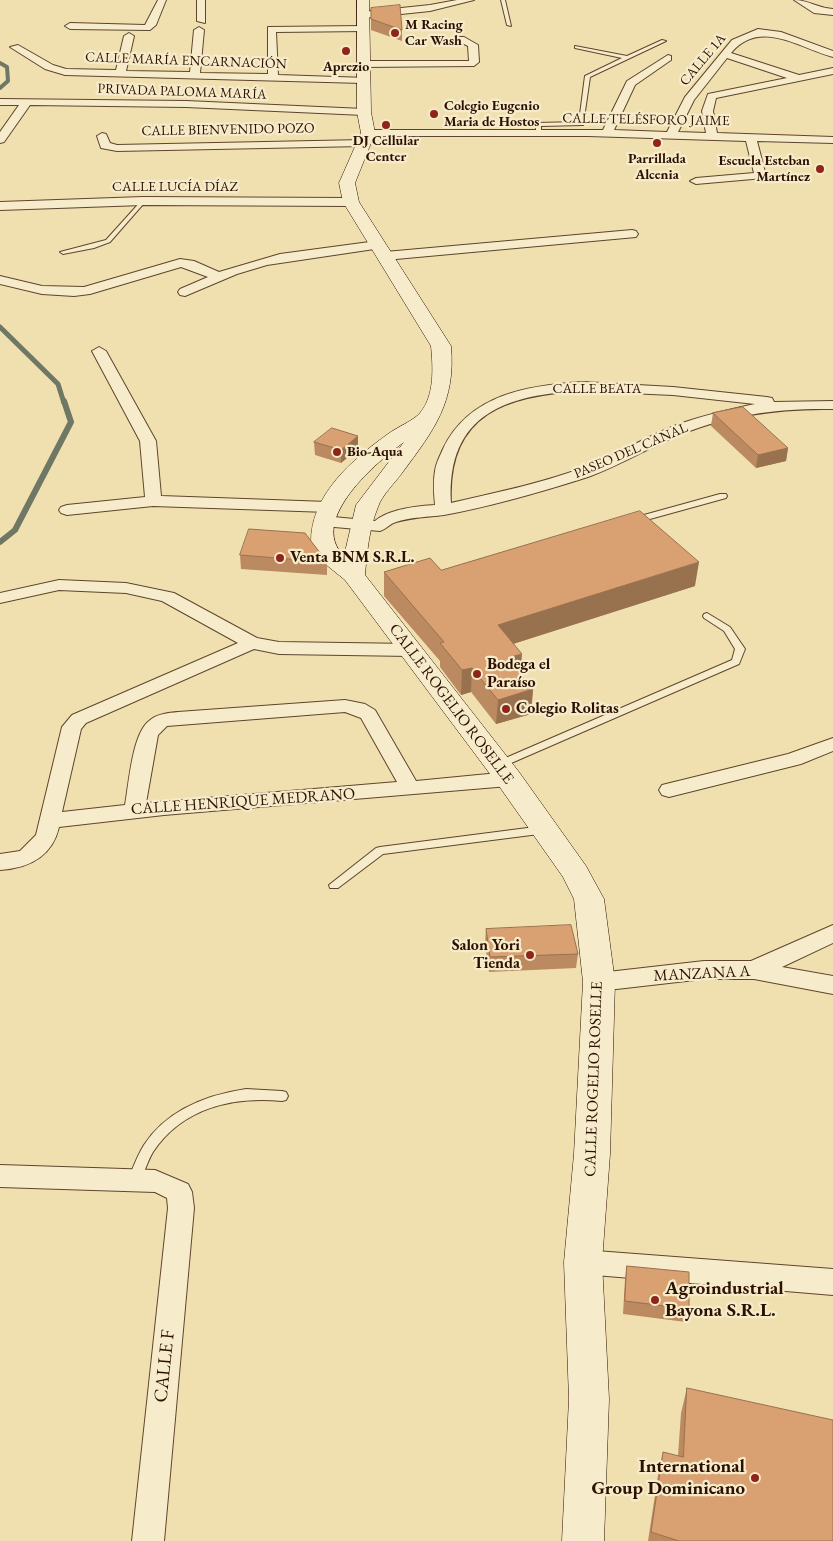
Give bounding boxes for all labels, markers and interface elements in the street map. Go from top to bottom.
place label: M Racing Car Wash [405,17,463,49]
marker: M Racing Car Wash [389,27,401,39]
street label: CALLE 1A [676,30,730,90]
marker: Aprezio [340,45,352,57]
street label: CALLE MARÍA ENCARNACIÓN [85,49,287,73]
place label: Aprezio [323,59,369,75]
street label: PRIVADA PALOMA MARÍA [97,81,267,103]
place label: Colegio Eugenio Maria de Hostos [444,98,539,130]
marker: Colegio Eugenio Maria de Hostos [428,108,440,120]
street label: CALLE TELÉSFORO JAIME [562,110,730,130]
marker: DJ Cellular Center [380,119,392,131]
street label: CALLE BIENVENIDO POZO [141,120,315,140]
place label: DJ Cellular Center [353,133,419,166]
marker: Parrillada Alcenia [651,137,663,149]
place label: Parrillada Alcenia [628,151,686,184]
place label: Escuela Esteban Martínez [719,153,810,186]
marker: Escuela Esteban Martínez [814,163,826,175]
street label: CALLE LUCÍA DÍAZ [112,179,238,195]
street label: CALLE BEATA [552,381,642,397]
street label: PASEO DEL CANAL [572,419,690,483]
place label: Bio-Aqua [347,444,403,460]
marker: Bio-Aqua [331,446,343,458]
place label: Venta BNM S.R.L. [290,548,414,568]
marker: Venta BNM S.R.L. [274,552,286,564]
street label: CALLE ROGELIO ROSELLE [384,620,518,788]
place label: Bodega el Paraíso [487,655,550,693]
marker: Bodega el Paraíso [471,668,483,680]
place label: Colegio Rolitas [516,699,619,719]
marker: Colegio Rolitas [500,703,512,715]
street label: CALLE HENRIQUE MEDRANO [130,785,356,819]
place label: Salon Yori Tienda [452,936,520,974]
marker: Salon Yori Tienda [524,949,536,961]
street label: MANZANA A [653,962,751,986]
street label: CALLE ROGELIO ROSELLE [581,981,607,1177]
place label: Agroindustrial Bayona S.R.L. [665,1278,784,1322]
marker: Agroindustrial Bayona S.R.L. [649,1294,661,1306]
street label: CALLE F [150,1328,180,1404]
place label: International Group Dominicano [591,1456,745,1500]
marker: International Group Dominicano [749,1472,761,1484]

